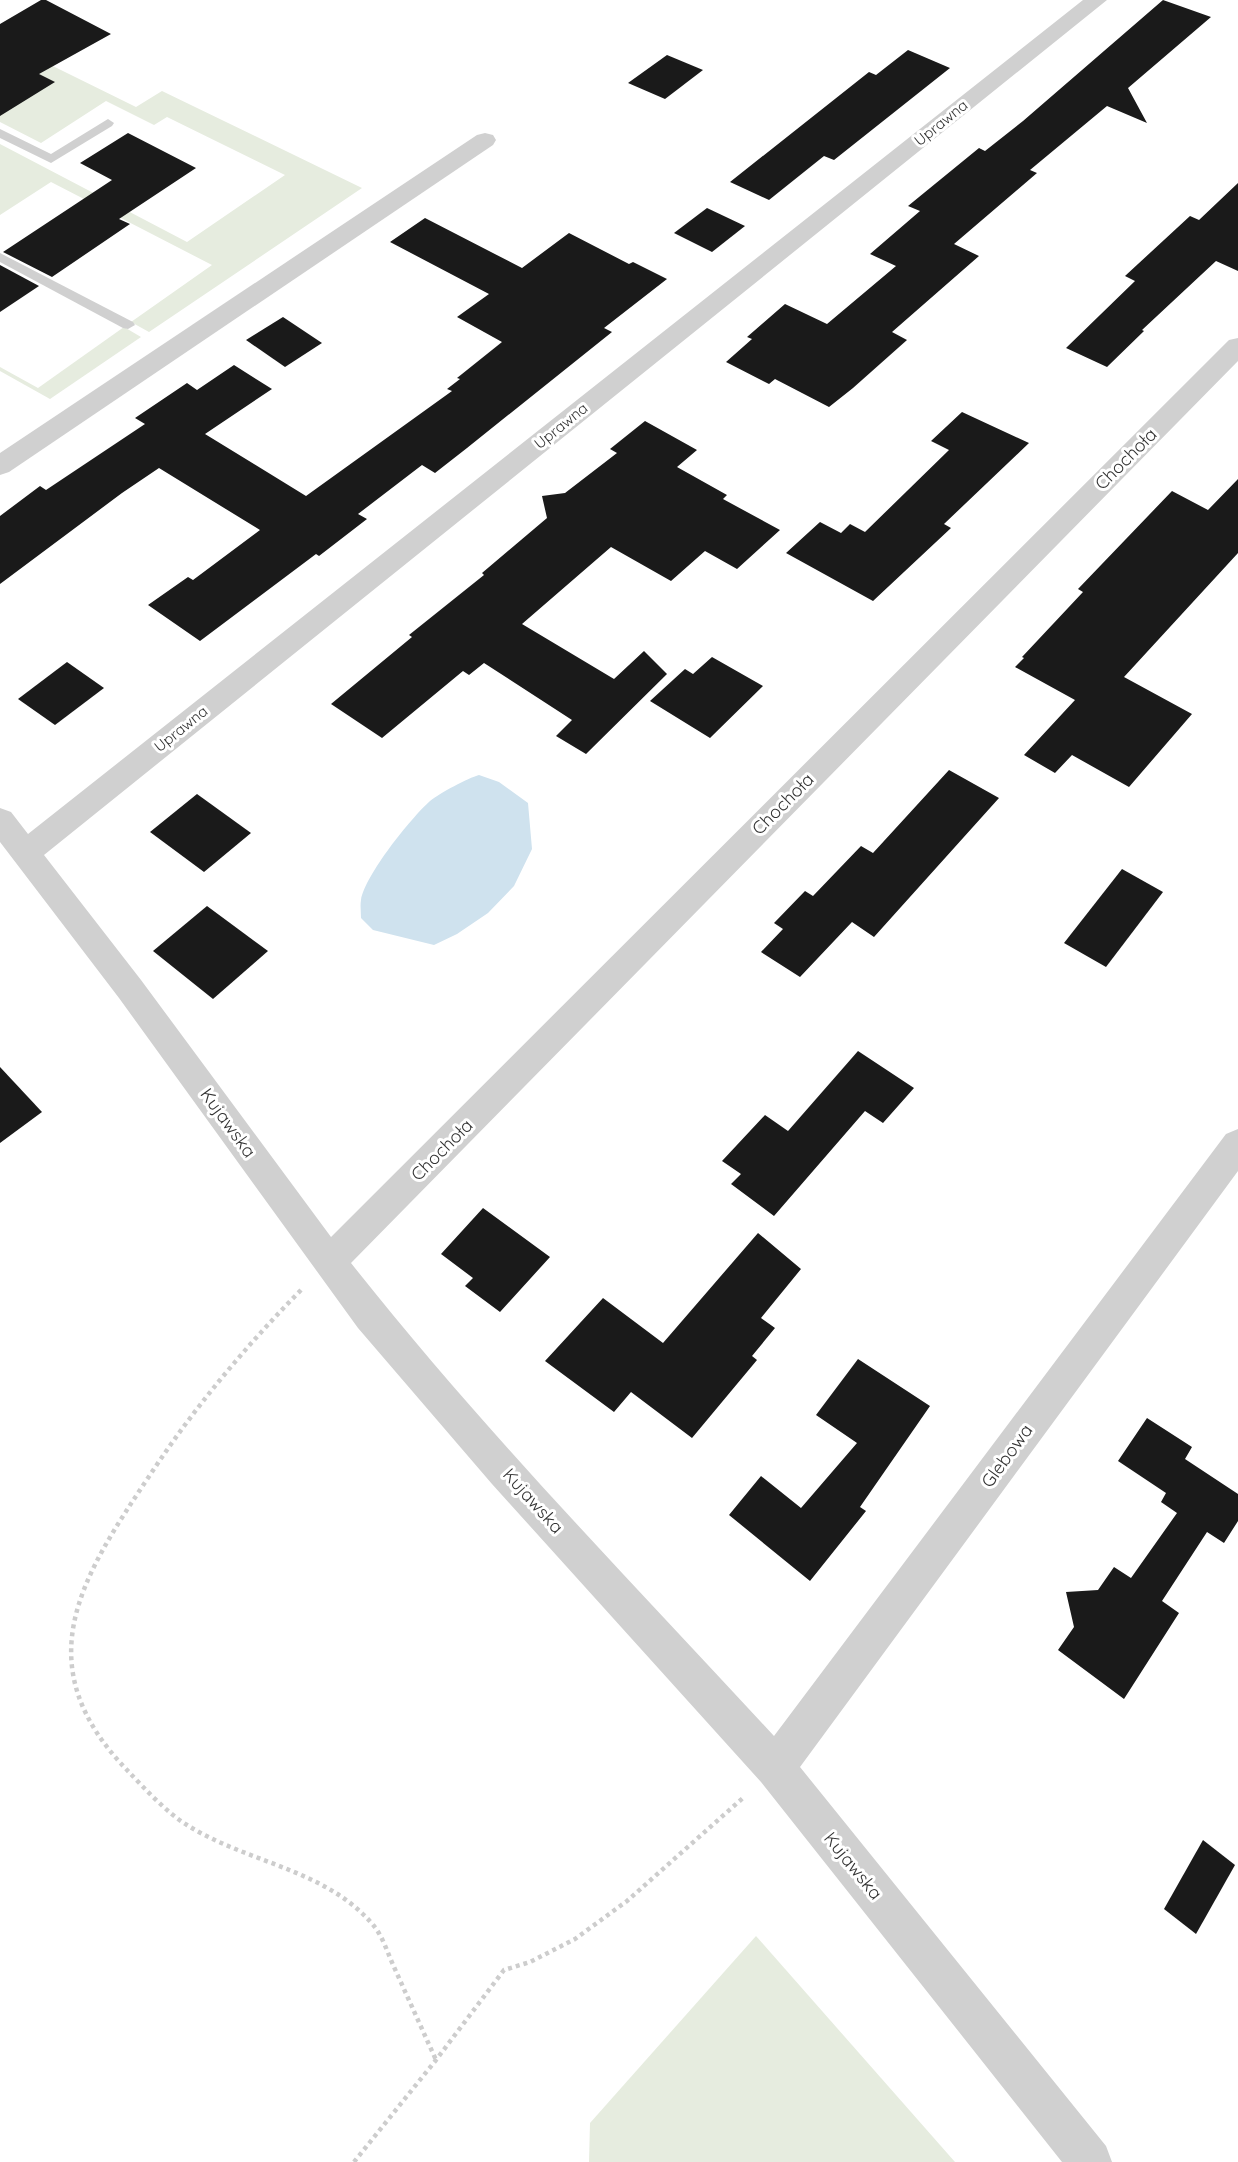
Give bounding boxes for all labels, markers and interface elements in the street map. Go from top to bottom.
street label: Uprawna [910,95,971,150]
street label: Uprawna [530,398,591,453]
street label: Chochoła [1090,423,1161,494]
street label: Uprawna [150,701,211,756]
street label: Chochoła [747,768,818,839]
street label: Kujawska [196,1084,261,1162]
street label: Chochoła [406,1114,477,1185]
street label: Glebowa [976,1419,1037,1492]
street label: Kujawska [498,1463,569,1538]
street label: Kujawska [819,1827,888,1904]

